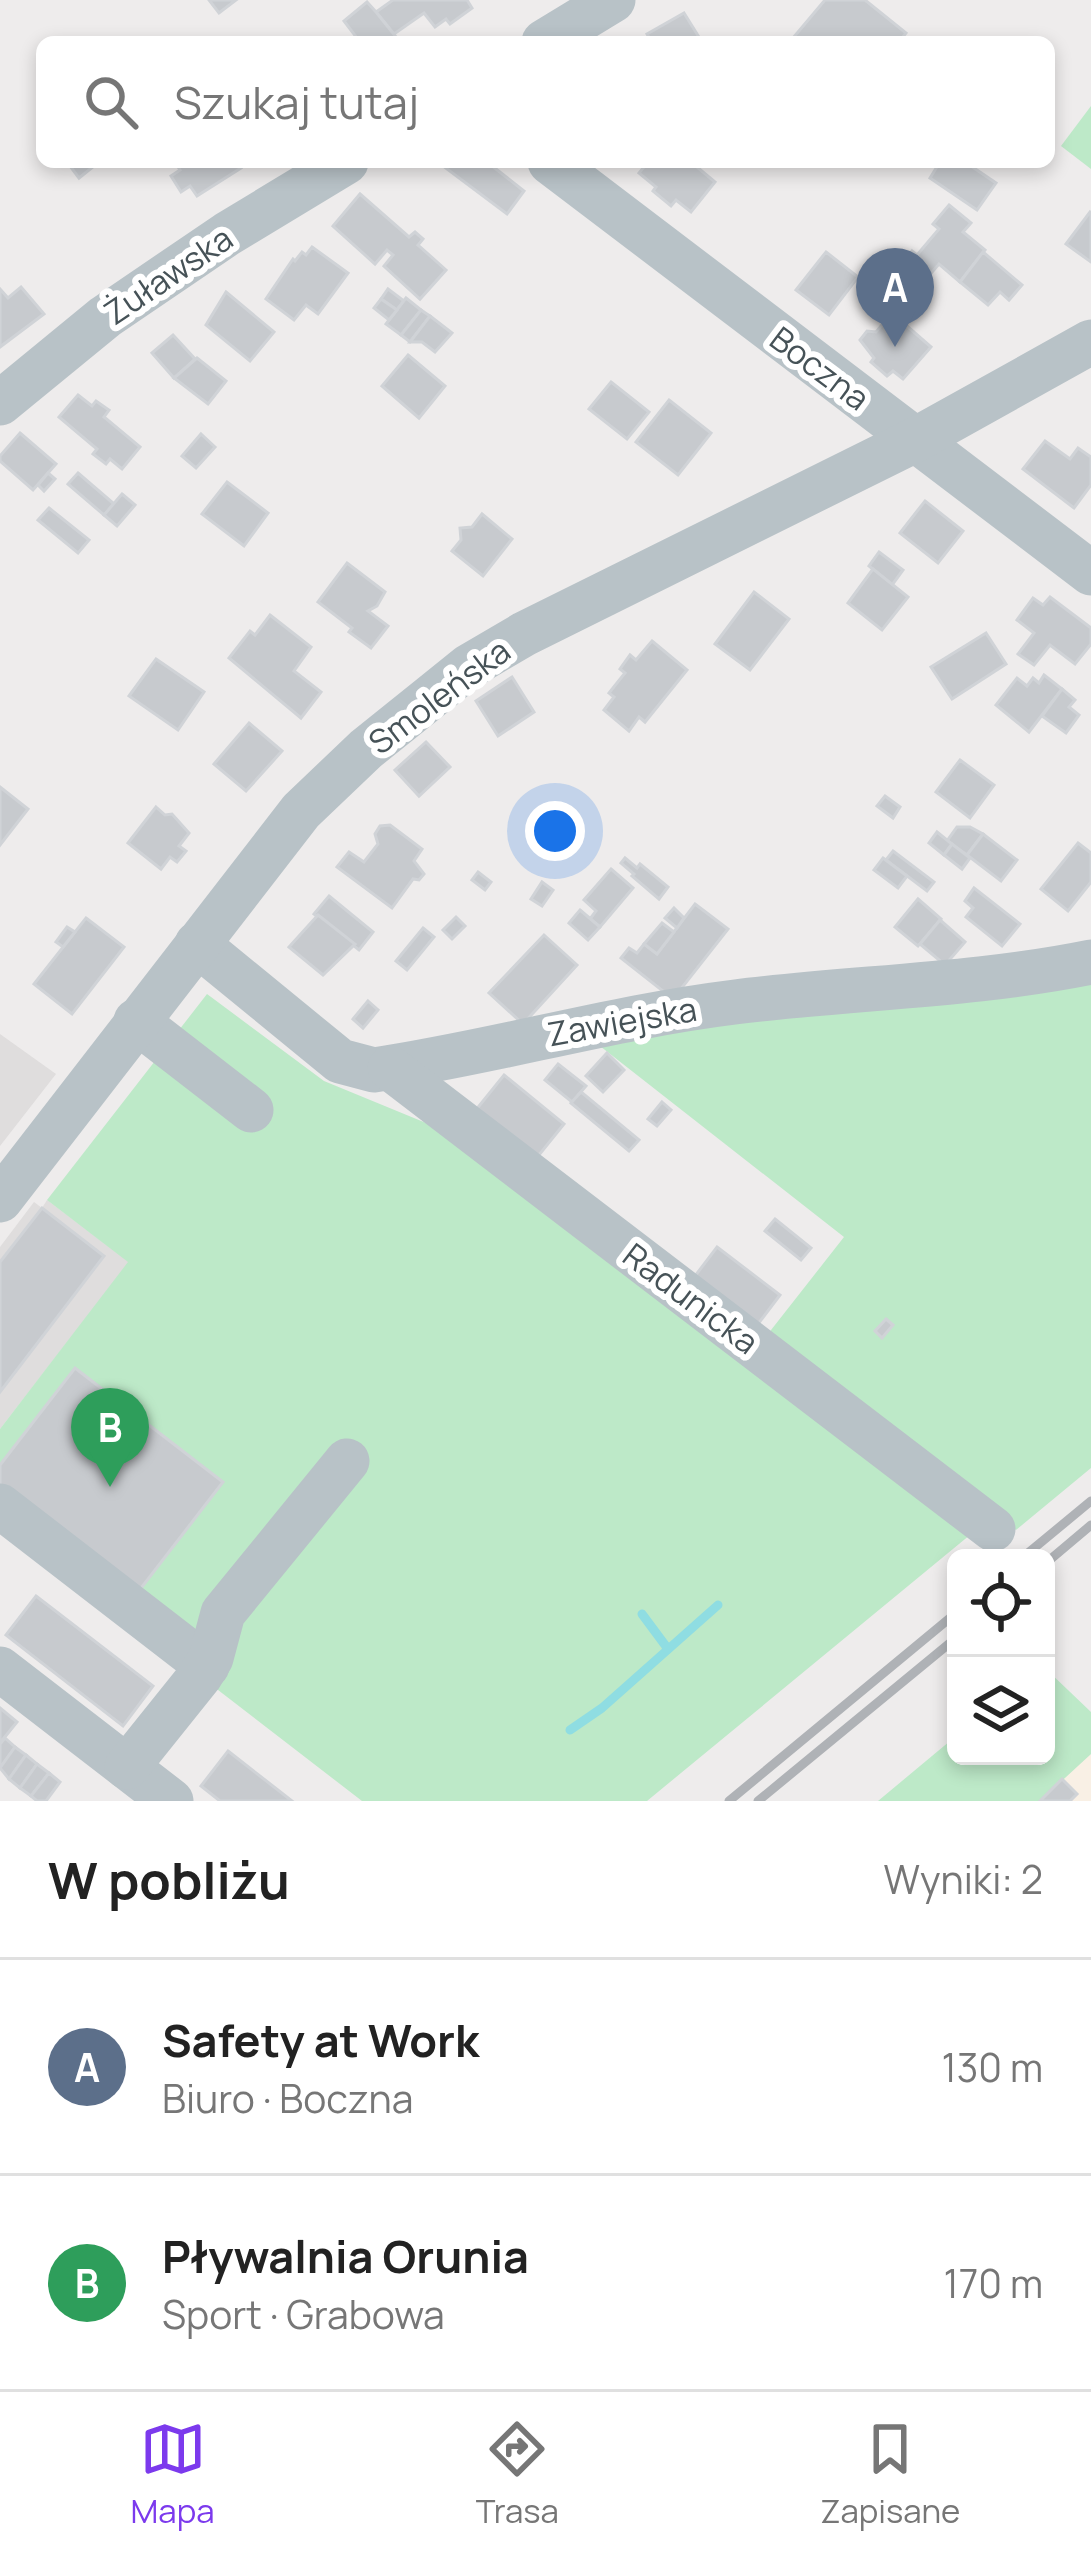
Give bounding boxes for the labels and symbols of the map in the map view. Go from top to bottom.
street label: Żuławska [95,216,241,334]
pin: A [856,248,934,347]
street label: Boczna [761,316,879,420]
street label: Smoleńska [359,628,519,764]
your location [525,801,585,861]
street label: Zawiejska [544,986,700,1056]
street label: Radunicka [614,1232,768,1364]
pin: B [71,1388,149,1487]

